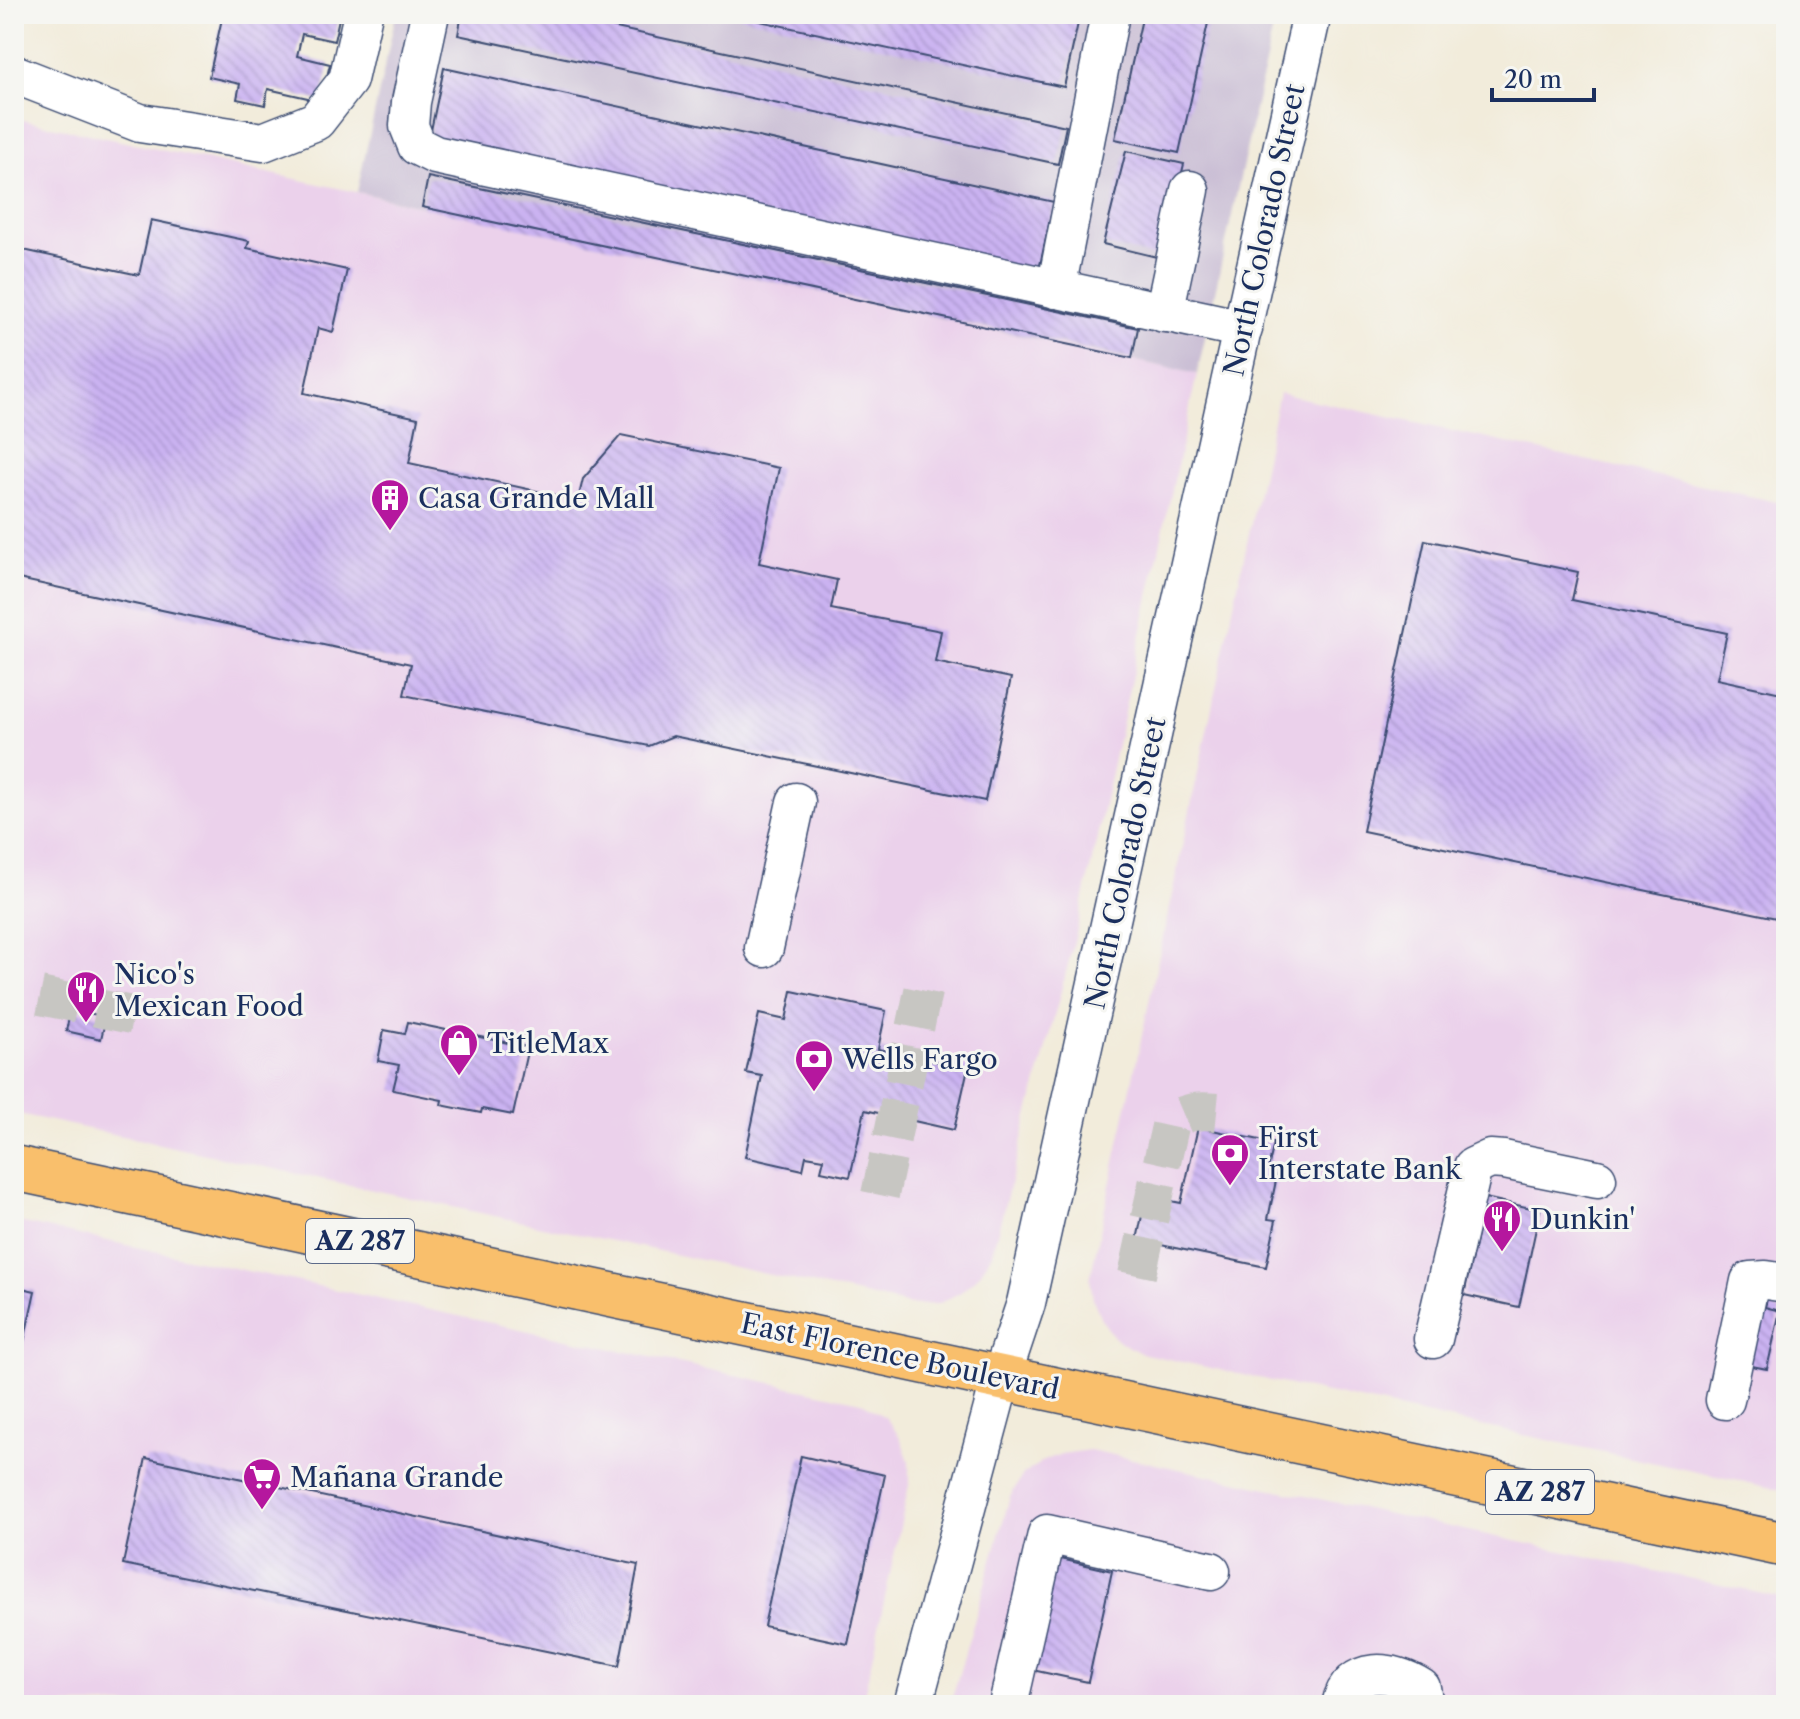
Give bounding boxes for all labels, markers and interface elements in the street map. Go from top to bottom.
scale bar [1492,52,1594,102]
text: 20 m [1504,65,1562,94]
street label: North Colorado Street [1216,81,1312,379]
building icon: Casa Grande Mall [369,477,411,532]
place label: Casa Grande Mall [418,481,655,515]
street label: North Colorado Street [1077,714,1173,1012]
place label: Nico's Mexican Food [114,957,304,1023]
restaurant icon: Nico's Mexican Food [65,969,107,1024]
shop icon: TitleMax [438,1022,480,1077]
place label: TitleMax [487,1026,609,1060]
bank icon: Wells Fargo [793,1038,835,1093]
place label: Wells Fargo [841,1042,998,1076]
place label: First Interstate Bank [1258,1120,1463,1186]
bank icon: First Interstate Bank [1209,1132,1251,1187]
restaurant icon: Dunkin' [1481,1198,1523,1253]
place label: Dunkin' [1530,1202,1635,1236]
road number: AZ 287 [306,1219,414,1263]
street label: East Florence Boulevard [738,1306,1062,1406]
supermarket icon: Mañana Grande [241,1456,283,1511]
place label: Mañana Grande [290,1460,503,1494]
road number: AZ 287 [1486,1470,1594,1514]

